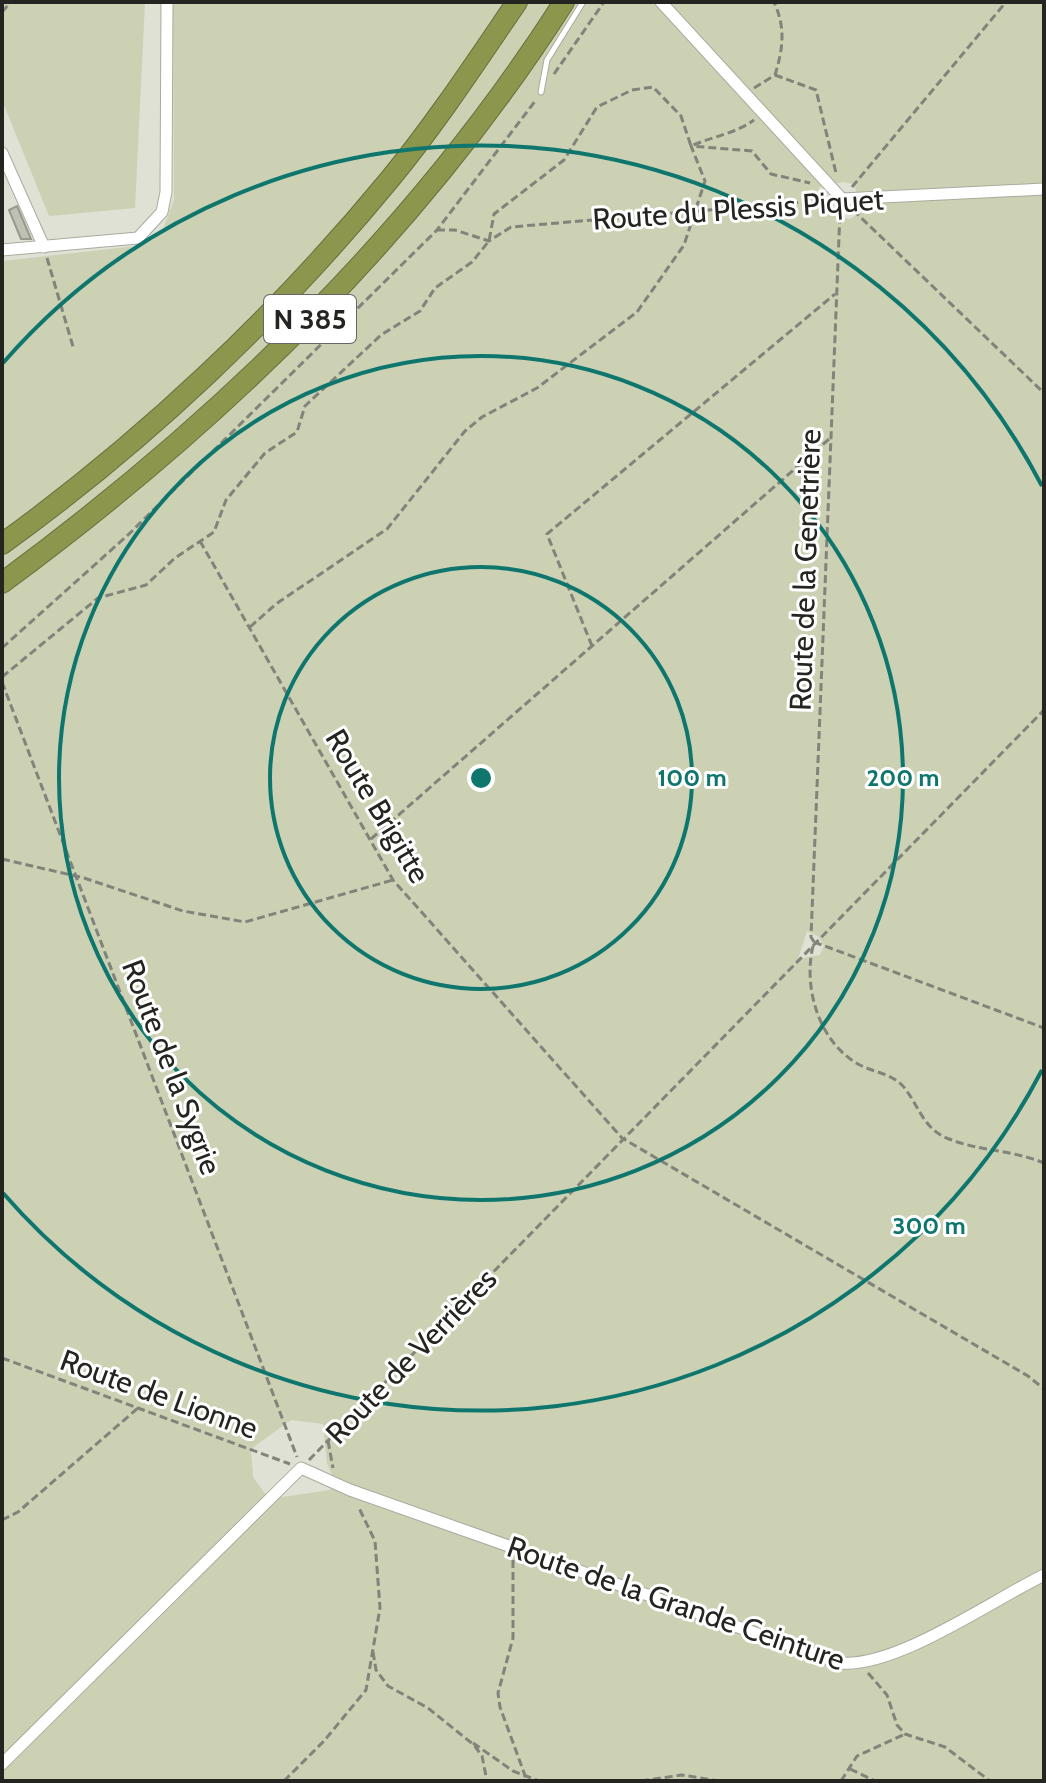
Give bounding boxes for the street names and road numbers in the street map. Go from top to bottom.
street label: Route du Plessis Piquet [591,180,885,238]
road number: N 385 [264,295,356,343]
street label: Route de la Genetrière [782,428,828,712]
street label: Route Brigitte [318,722,438,890]
street label: Route de la Sygrie [114,954,230,1180]
street label: Route de Verrières [318,1260,504,1452]
street label: Route de Lionne [55,1341,263,1447]
street label: Route de la Grande Ceinture [502,1528,850,1678]

